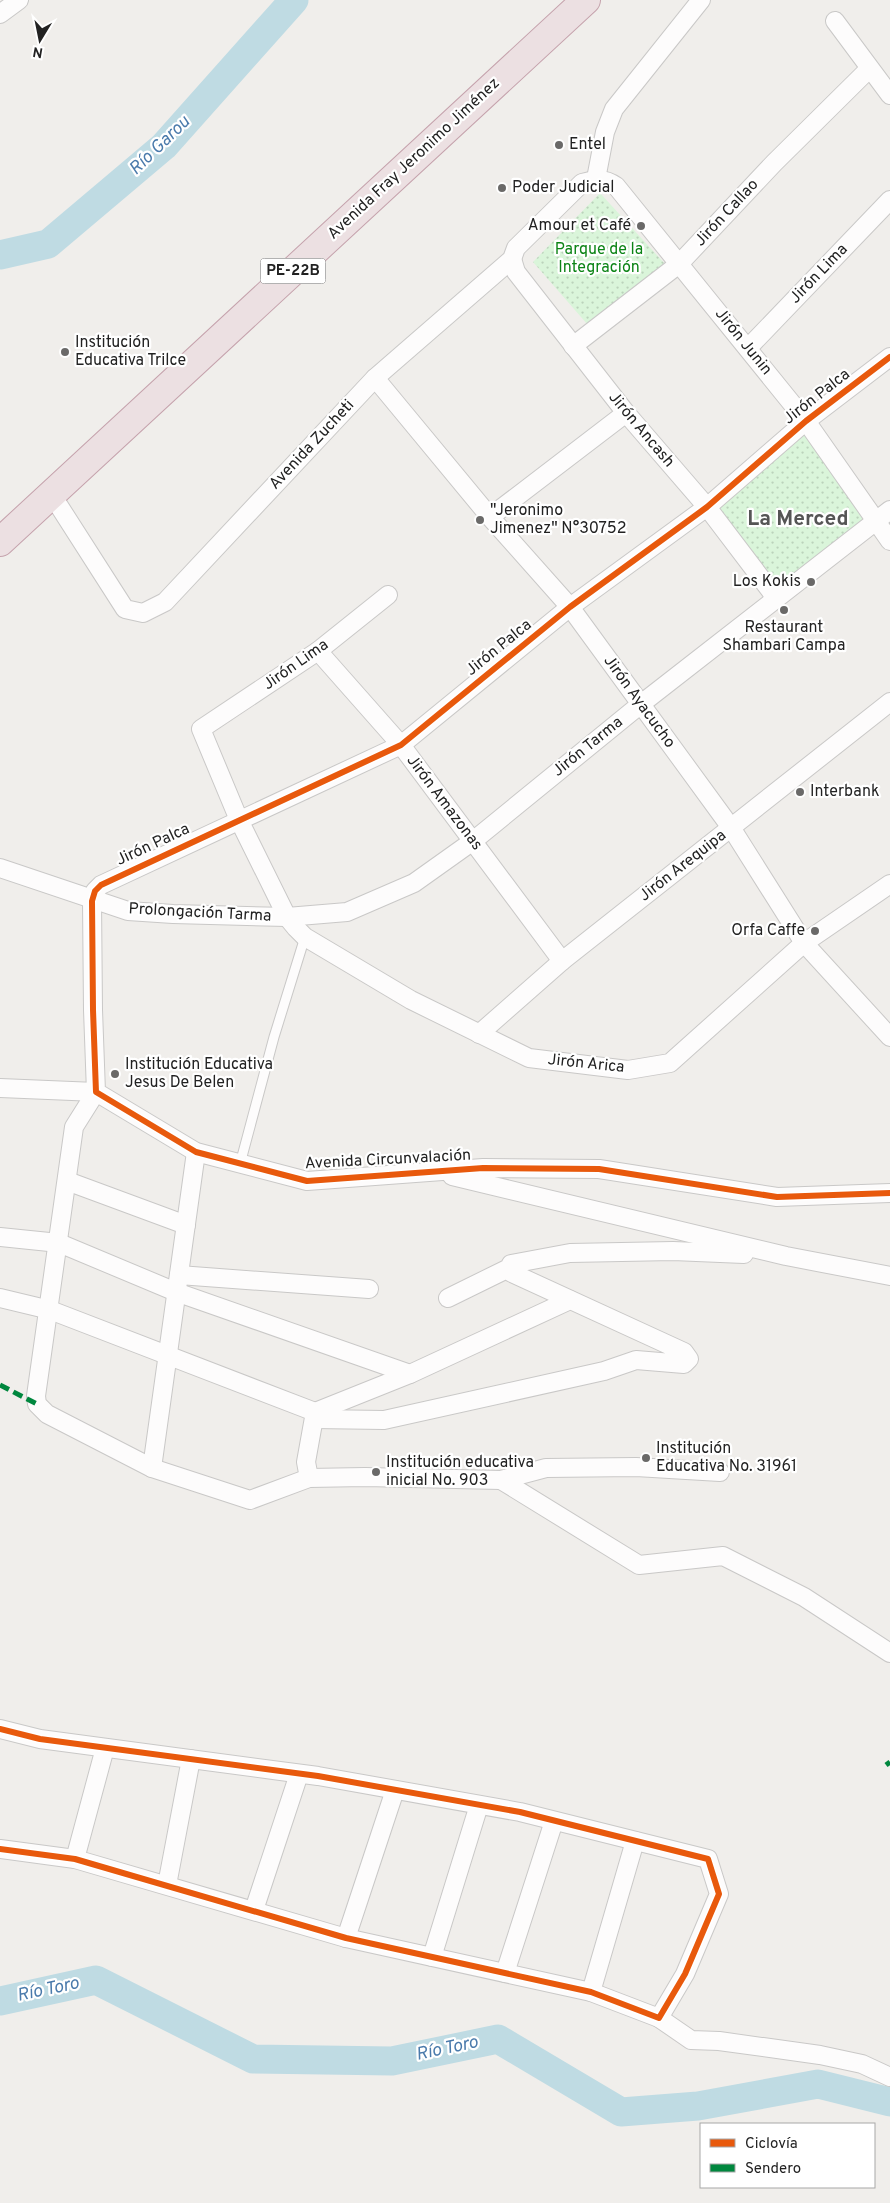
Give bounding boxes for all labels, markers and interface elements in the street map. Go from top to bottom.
north arrow [15,15,65,65]
text: N [32,42,44,61]
street label: Avenida Fray Jeronimo Jiménez [324,74,504,244]
water label: Río Garou [125,111,196,181]
place label: Entel [569,135,606,155]
marker: Entel [553,139,565,151]
street label: Jirón Callao [691,175,763,251]
place label: Poder Judicial [512,178,614,198]
marker: Poder Judicial [496,182,508,194]
place label: Amour et Café [528,216,631,236]
marker: Amour et Café [635,220,647,232]
park label: Parque de la Integración [555,240,643,278]
street label: Jirón Lima [786,240,852,308]
road number: PE-22B [260,258,326,284]
street label: Jirón Junin [710,305,776,379]
place label: Institución Educativa Trilce [75,333,186,371]
marker: Institución Educativa Trilce [59,346,71,358]
street label: Jirón Palca [780,365,854,429]
street label: Jirón Ancash [604,388,678,472]
street label: Avenida Zucheti [265,396,359,494]
place label: "Jeronimo Jimenez" N°30752 [490,501,626,539]
district label: La Merced [747,506,849,533]
marker: "Jeronimo Jimenez" N°30752 [474,514,486,526]
place label: Los Kokis [733,572,801,592]
marker: Los Kokis [805,576,817,588]
marker: Restaurant Shambari Campa [778,604,790,616]
street label: Jirón Palca [462,615,536,681]
place label: Restaurant Shambari Campa [722,618,846,656]
street label: Jirón Lima [259,635,333,695]
street label: Jirón Ayacucho [599,652,679,752]
street label: Jirón Tarma [549,713,627,781]
street label: Jirón Amazonas [402,751,486,855]
place label: Interbank [810,782,879,802]
marker: Interbank [794,786,806,798]
street label: Jirón Palca [113,819,193,871]
street label: Jirón Arequipa [635,826,731,906]
street label: Prolongación Tarma [128,899,272,927]
place label: Orfa Caffe [731,921,805,941]
marker: Orfa Caffe [809,925,821,937]
street label: Jirón Arica [547,1050,625,1078]
place label: Institución Educativa Jesus De Belen [125,1055,273,1093]
marker: Institución Educativa Jesus De Belen [109,1068,121,1080]
street label: Avenida Circunvalación [304,1146,472,1174]
place label: Institución Educativa No. 31961 [656,1439,797,1477]
marker: Institución Educativa No. 31961 [640,1452,652,1464]
place label: Institución educativa inicial No. 903 [386,1453,534,1491]
marker: Institución educativa inicial No. 903 [370,1466,382,1478]
water label: Río Toro [15,1972,81,2008]
water label: Río Toro [414,2031,480,2067]
legend [700,2123,875,2188]
text: Ciclovía [745,2135,798,2154]
text: Sendero [745,2160,801,2179]

